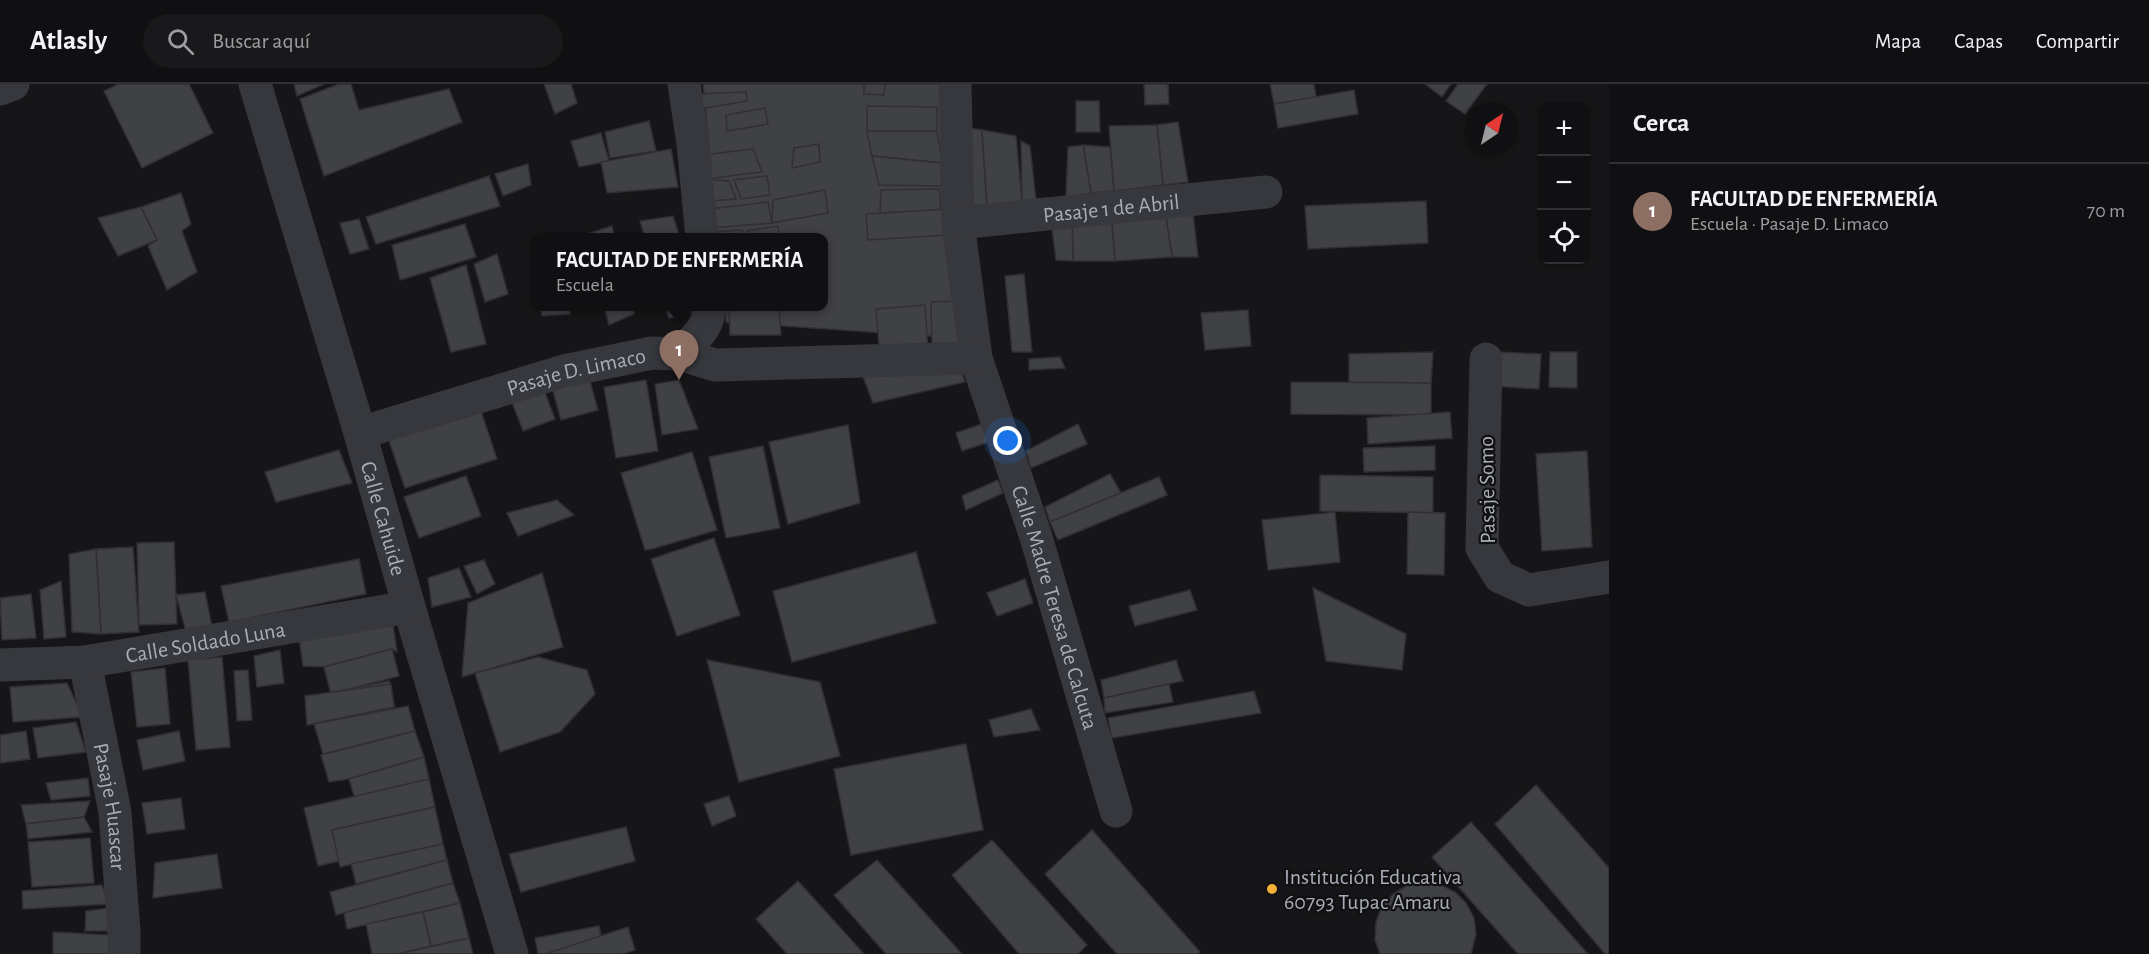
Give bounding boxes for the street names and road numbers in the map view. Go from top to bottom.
street label: Pasaje 1 de Abril [1042,191,1181,226]
street label: Pasaje D. Limaco [504,345,648,400]
street label: Pasaje Somo [1475,436,1499,544]
street label: Calle Cahuide [357,459,410,578]
street label: Calle Madre Teresa de Calcuta [1007,483,1102,732]
street label: Calle Soldado Luna [124,618,287,667]
street label: Pasaje Huascar [89,741,129,871]

